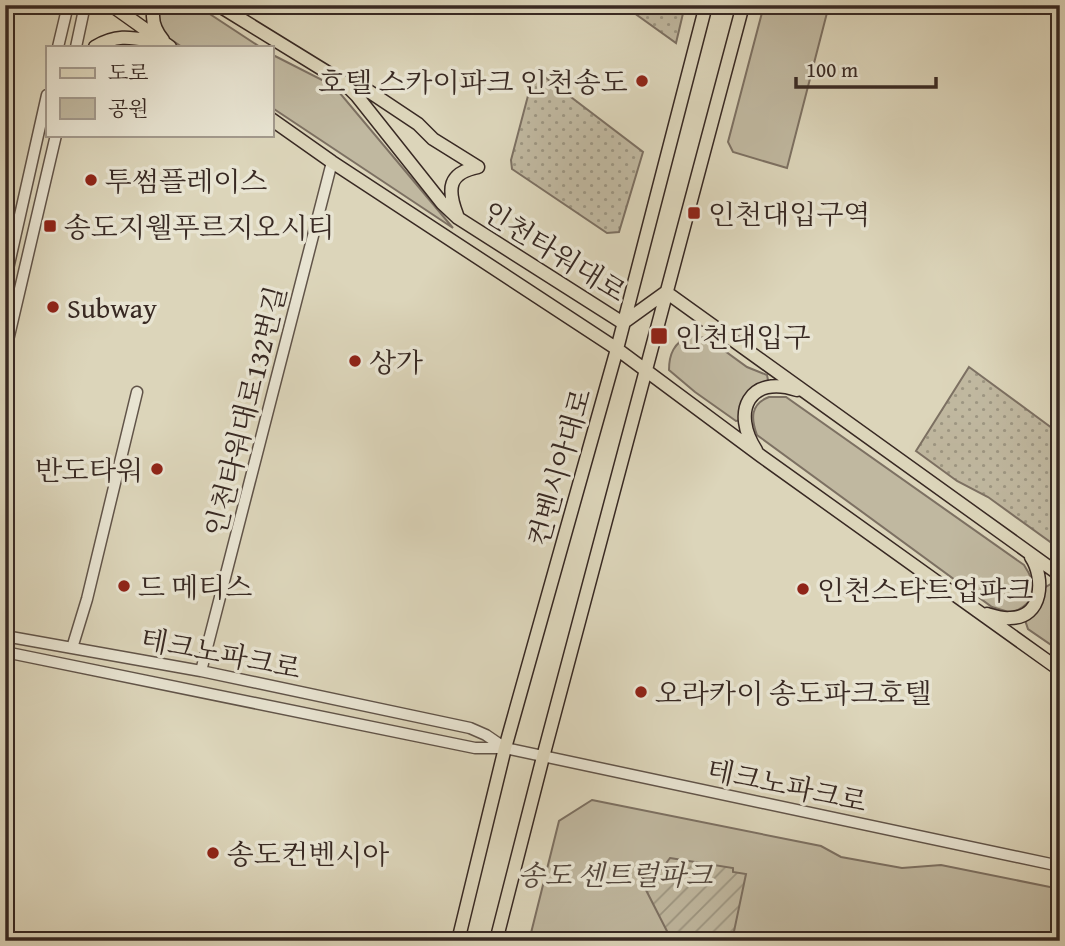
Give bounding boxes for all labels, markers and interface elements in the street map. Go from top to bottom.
legend [46,46,273,136]
scale bar [796,46,936,90]
text: 100 m [806,54,858,85]
text: 도로 [108,57,149,88]
place label: 호텔 스카이파크 인천송도 [318,61,628,102]
marker: 호텔 스카이파크 인천송도 [634,73,650,89]
text: 공원 [108,93,149,124]
place label: 투썸플레이스 [105,160,267,201]
marker: 투썸플레이스 [83,172,99,188]
street label: 인천타워대로 [475,191,635,311]
place label: 인천대입구역 [708,193,870,234]
marker: 인천대입구역 [686,205,702,221]
place label: 송도지웰푸르지오시티 [64,206,334,247]
marker: 송도지웰푸르지오시티 [42,218,58,234]
street label: 인천타워대로132번길 [194,281,296,541]
place label: Subway [67,287,157,328]
marker: Subway [45,299,61,315]
place label: 인천대입구 [675,316,810,357]
marker: 인천대입구 [649,326,669,346]
place label: 상가 [369,341,423,382]
marker: 상가 [347,353,363,369]
street label: 컨벤시아대로 [517,383,601,551]
place label: 반도타워 [35,449,143,490]
marker: 반도타워 [149,461,165,477]
place label: 드 메티스 [138,566,252,607]
place label: 인천스타트업파크 [817,569,1033,610]
marker: 드 메티스 [116,578,132,594]
marker: 인천스타트업파크 [795,581,811,597]
street label: 테크노파크로 [137,617,305,689]
place label: 오라카이 송도파크호텔 [655,672,932,713]
marker: 오라카이 송도파크호텔 [633,684,649,700]
street label: 테크노파크로 [703,748,871,822]
place label: 송도컨벤시아 [227,833,389,874]
marker: 송도컨벤시아 [205,845,221,861]
park label: 송도 센트럴파크 [518,854,713,895]

